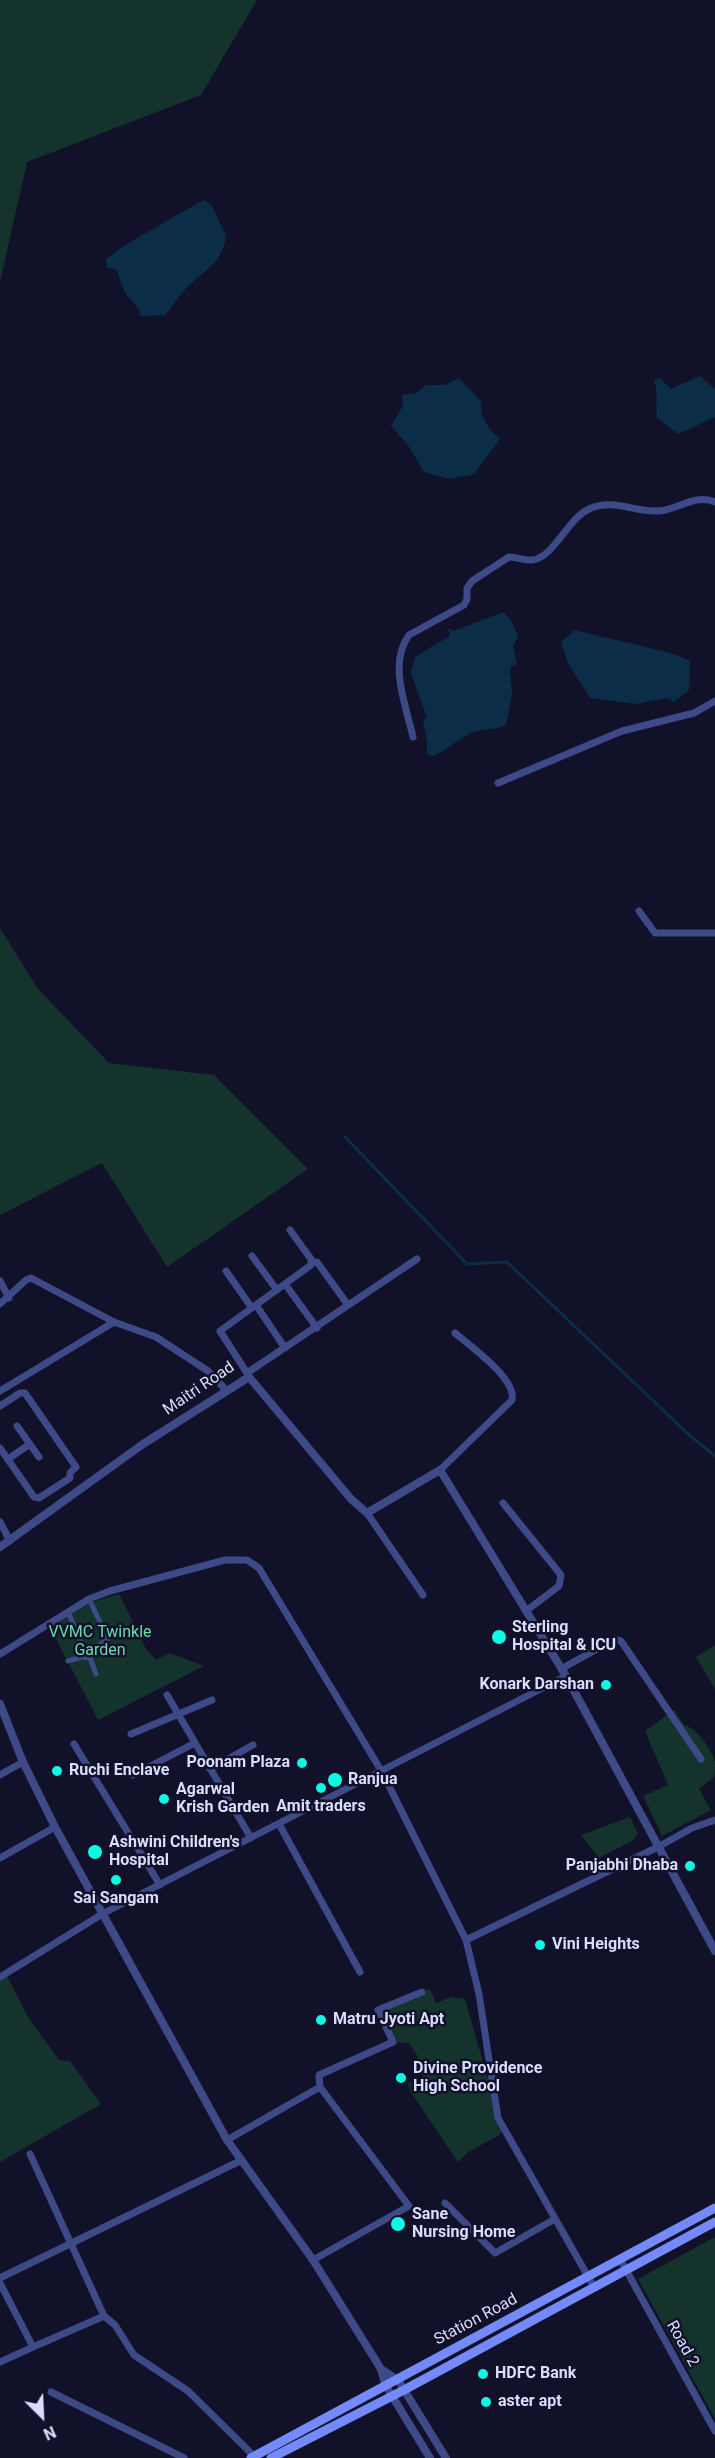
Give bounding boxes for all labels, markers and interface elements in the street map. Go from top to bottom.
street label: Maitri Road [160,1358,238,1420]
place label: Sterling Hospital & ICU [512,1618,616,1656]
park label: VVMC Twinkle Garden [48,1623,152,1661]
marker: Sterling Hospital & ICU [490,1628,508,1646]
place label: Konark Darshan [480,1675,594,1695]
marker: Konark Darshan [599,1678,613,1692]
place label: Poonam Plaza [187,1753,290,1773]
marker: Poonam Plaza [295,1756,309,1770]
place label: Ruchi Enclave [69,1761,169,1781]
marker: Ruchi Enclave [50,1764,64,1778]
place label: Ranjua [348,1770,397,1790]
marker: Ranjua [326,1771,344,1789]
place label: Agarwal Krish Garden [176,1780,269,1818]
marker: Amit traders [314,1781,328,1795]
marker: Agarwal Krish Garden [157,1792,171,1806]
place label: Amit traders [276,1797,366,1817]
place label: Ashwini Children's Hospital [109,1833,240,1871]
marker: Ashwini Children's Hospital [86,1843,104,1861]
place label: Panjabhi Dhaba [566,1856,678,1876]
marker: Panjabhi Dhaba [683,1859,697,1873]
marker: Sai Sangam [109,1873,123,1887]
place label: Sai Sangam [73,1889,159,1909]
place label: Vini Heights [552,1935,640,1955]
marker: Vini Heights [533,1938,547,1952]
place label: Matru Jyoti Apt [333,2010,444,2030]
marker: Matru Jyoti Apt [314,2013,328,2027]
place label: Divine Providence High School [413,2059,542,2097]
marker: Divine Providence High School [394,2071,408,2085]
place label: Sane Nursing Home [412,2205,515,2243]
marker: Sane Nursing Home [389,2215,407,2233]
street label: Station Road [431,2290,521,2350]
street label: Road 2 [662,2318,702,2370]
place label: HDFC Bank [495,2364,576,2384]
marker: HDFC Bank [476,2367,490,2381]
north arrow [12,2386,72,2446]
place label: aster apt [498,2392,562,2412]
marker: aster apt [479,2395,493,2409]
text: N [41,2422,59,2444]

